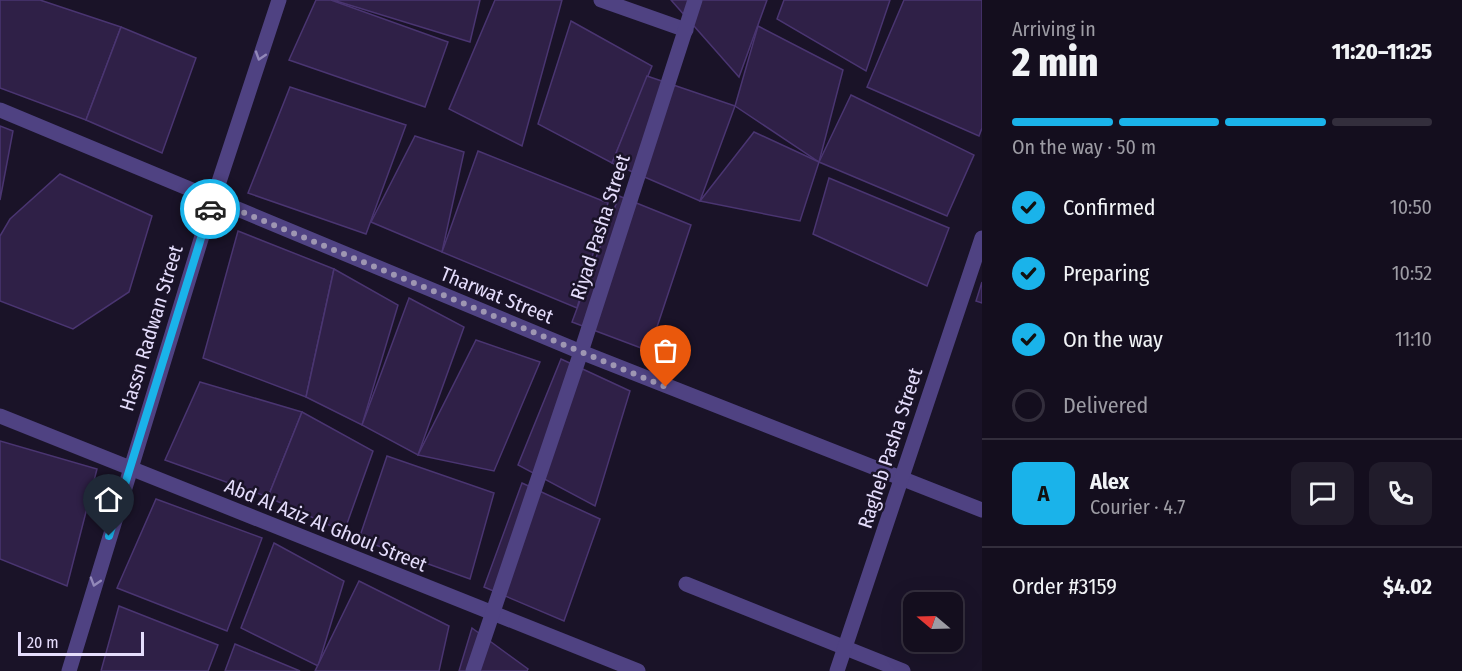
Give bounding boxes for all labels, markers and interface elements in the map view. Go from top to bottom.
text: Arriving in [1012,17,1096,41]
text: 11:20–11:25 [1332,38,1432,65]
text: 2 min [1012,40,1098,86]
one-way arrow [255,50,268,61]
text: On the way · 50 m [1012,135,1156,159]
street label: Riyad Pasha Street [565,151,635,303]
courier [180,179,240,239]
icon: check [1012,191,1045,224]
icon: car [194,193,227,226]
text: Confirmed [1063,194,1156,221]
text: 10:50 [1390,195,1432,219]
street label: Hassn Radwan Street [114,242,188,414]
icon: check [1012,257,1045,290]
text: Preparing [1063,260,1149,287]
street label: Tharwat Street [437,261,557,329]
text: 10:52 [1392,261,1432,285]
icon: check [1012,323,1045,356]
pin [640,325,691,387]
text: On the way [1063,326,1163,353]
text: 11:10 [1395,327,1432,351]
icon: bag [649,334,682,367]
street label: Ragheb Pasha Street [853,364,927,531]
text: Delivered [1063,392,1148,419]
button: chat [1291,462,1354,525]
button: phone [1369,462,1432,525]
text: Alex [1090,468,1129,495]
street label: Abd Al Aziz Al Ghoul Street [221,473,431,577]
pin [83,474,134,536]
text: A [1038,480,1049,507]
icon: home [92,483,125,516]
text: Courier · 4.7 [1090,495,1185,519]
text: Order #3159 [1012,573,1117,600]
text: $4.02 [1383,573,1432,600]
one-way arrow [90,576,102,587]
north arrow [903,592,963,652]
map controls [903,592,963,652]
scale bar [18,629,144,656]
text: 20 m [27,633,58,652]

